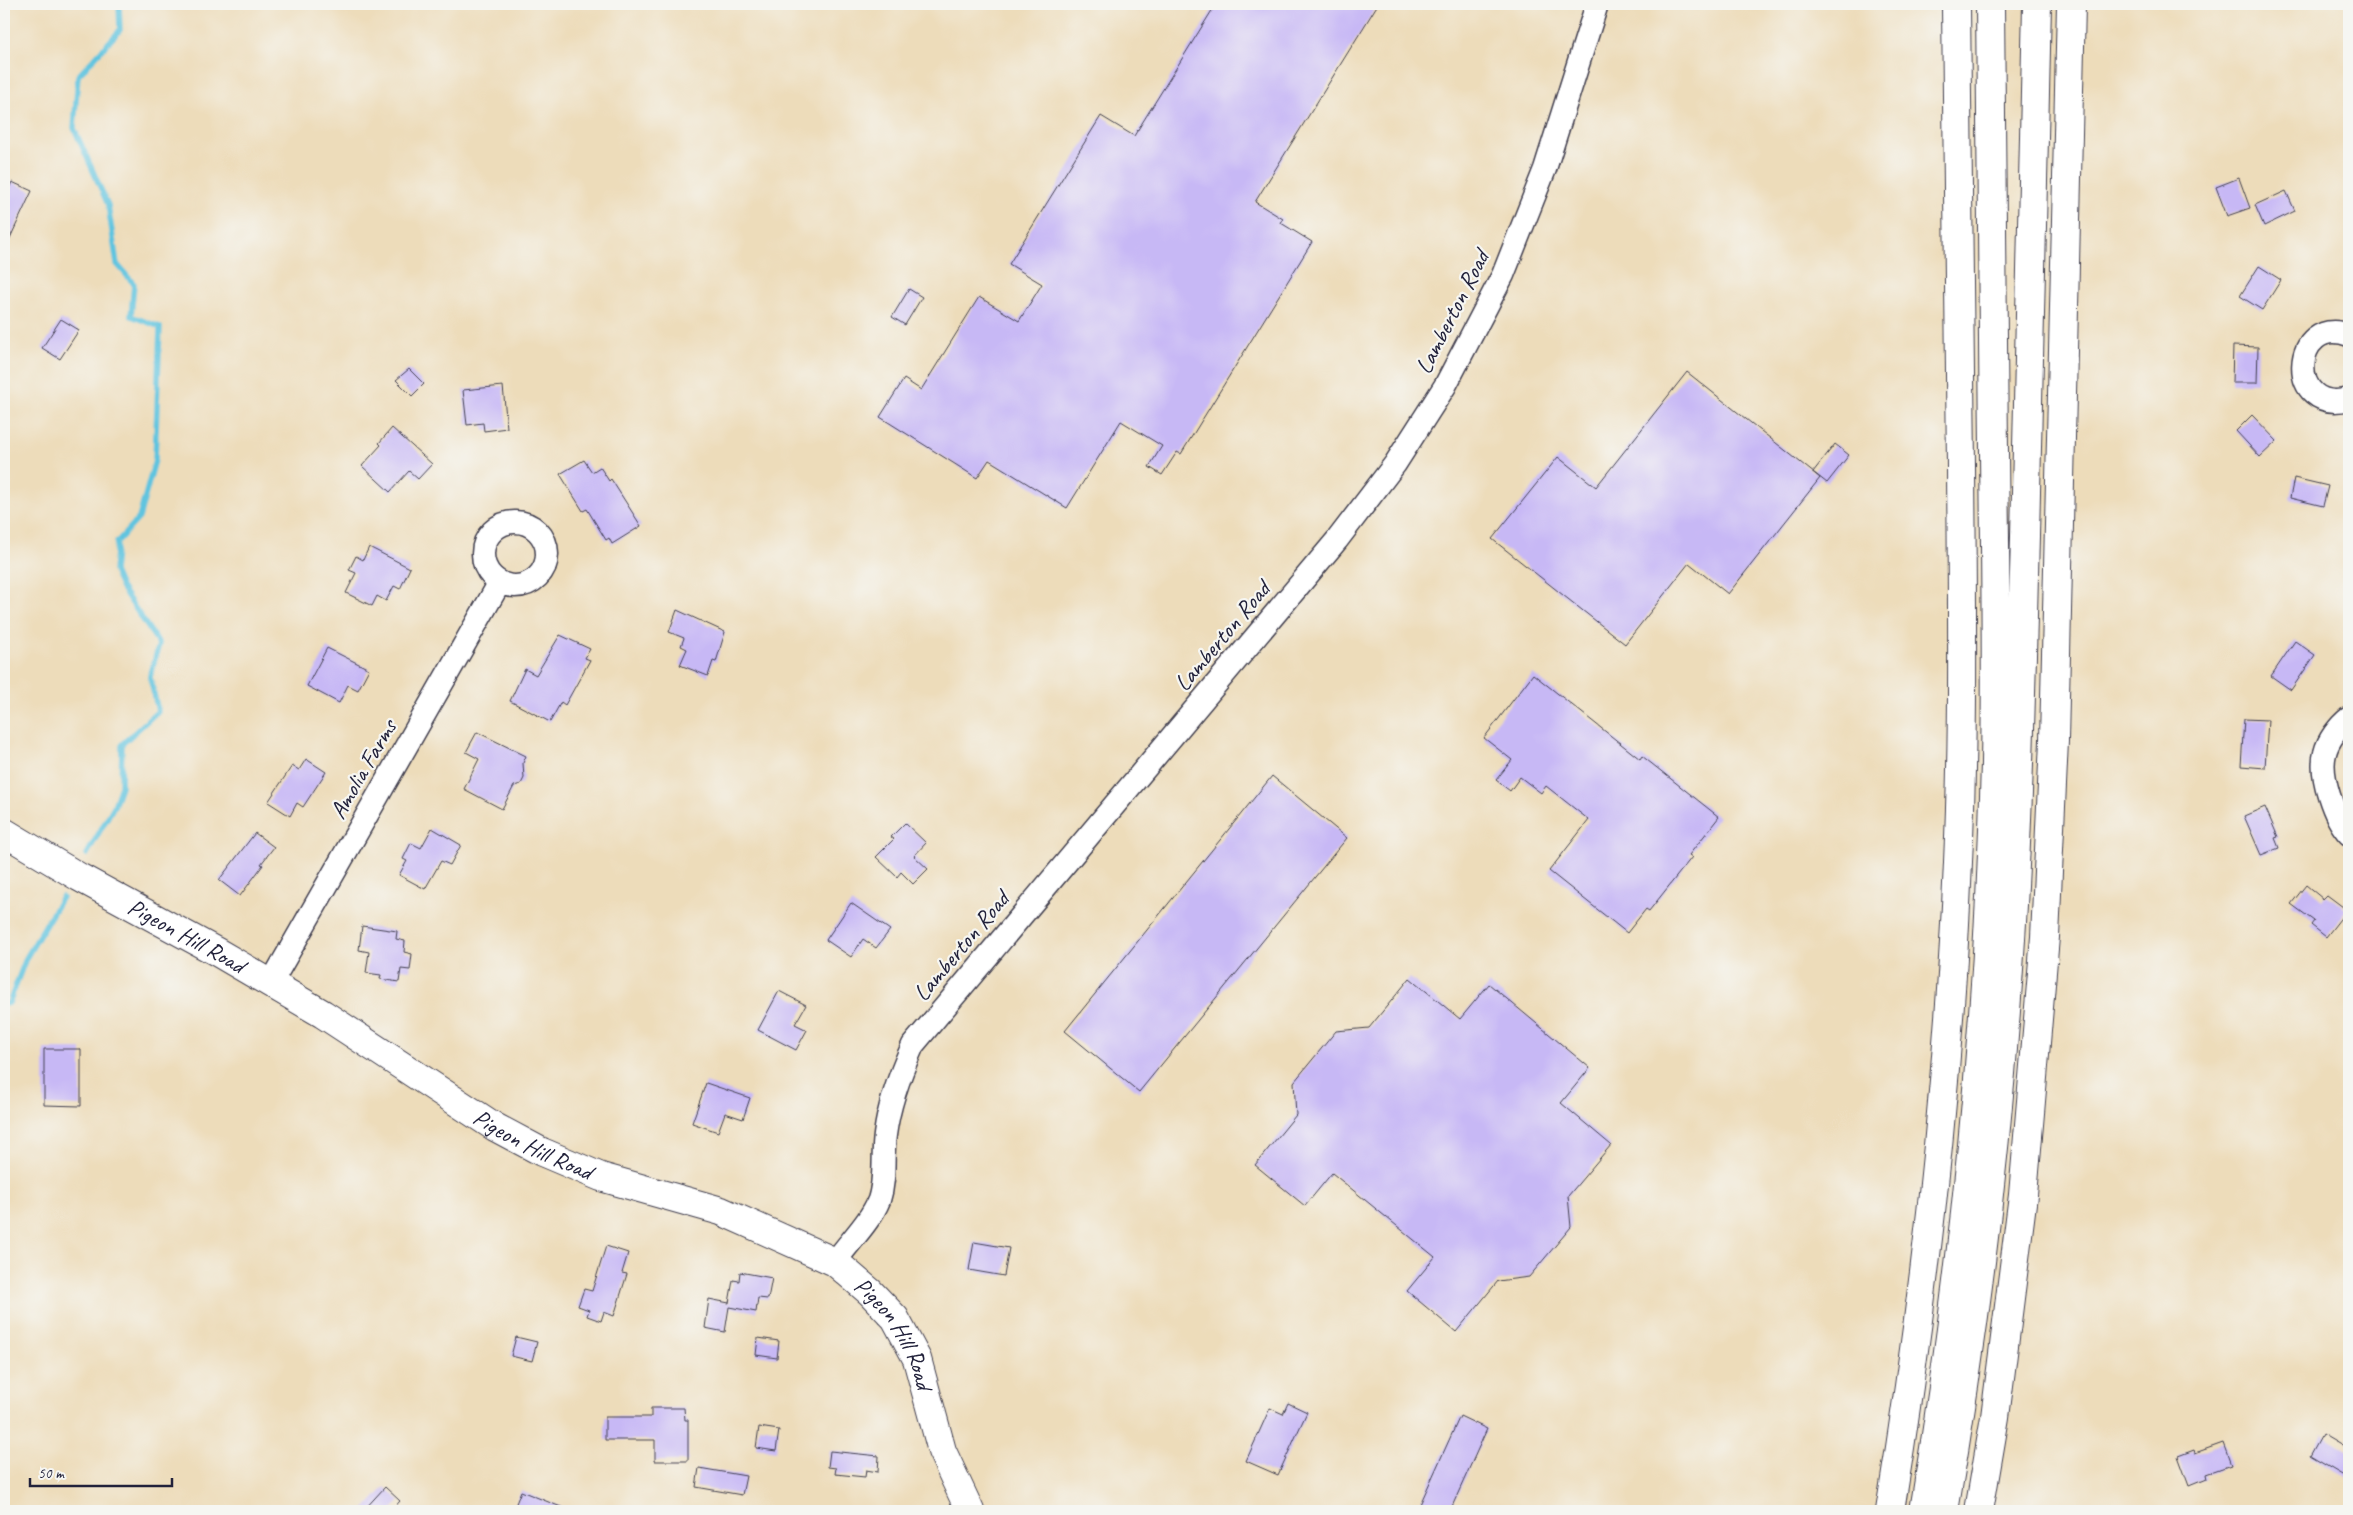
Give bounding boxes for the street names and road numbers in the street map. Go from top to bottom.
street label: Lamberton Road [1408,242,1497,379]
street label: Lamberton Road [1167,572,1279,697]
street label: Amolia Farms [323,712,404,824]
street label: Lamberton Road [906,882,1018,1007]
street label: Pigeon Hill Road [123,891,254,982]
street label: Pigeon Hill Road [468,1102,600,1188]
street label: Pigeon Hill Road [848,1270,941,1396]

